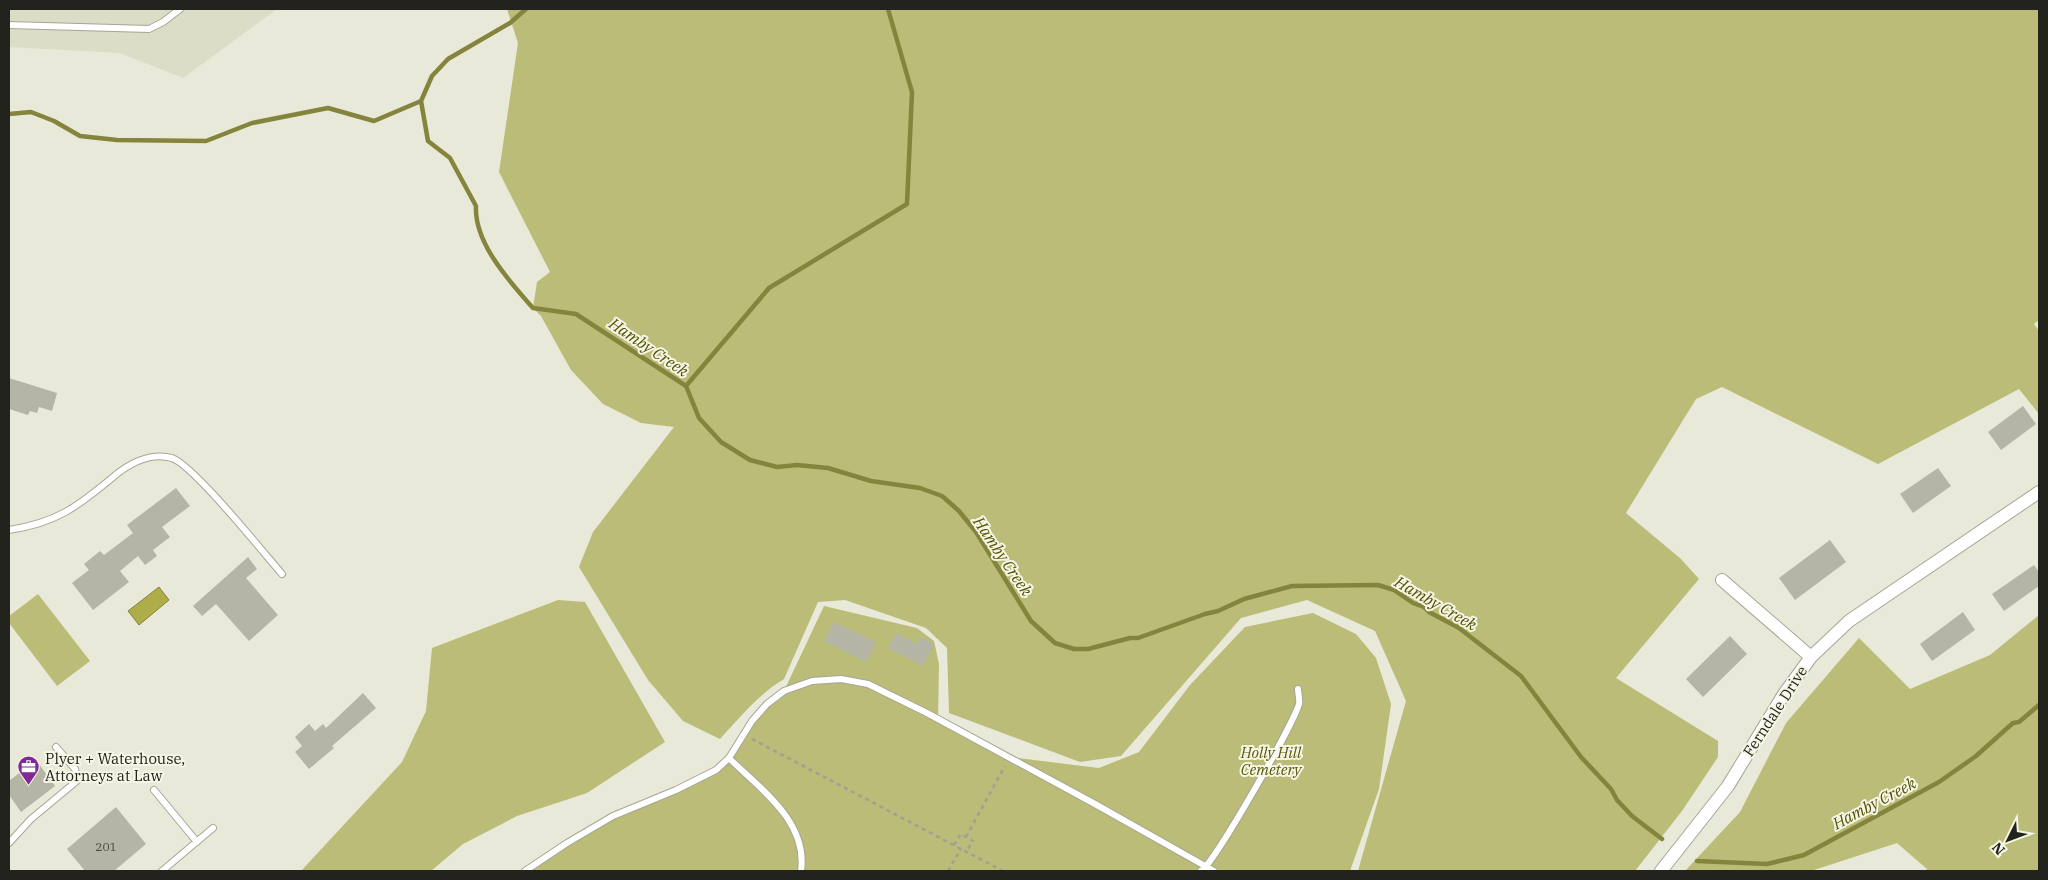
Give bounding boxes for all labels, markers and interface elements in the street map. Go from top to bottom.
water label: Hamby Creek [605,313,693,381]
water label: Hamby Creek [969,512,1037,600]
water label: Hamby Creek [1390,571,1481,635]
street label: Ferndale Drive [1739,662,1811,760]
park label: Holly Hill Cemetery [1240,743,1302,779]
place label: Plyer + Waterhouse, Attorneys at Law [45,749,185,785]
office icon: Plyer + Waterhouse, Attorneys at Law [17,755,41,786]
water label: Hamby Creek [1828,772,1920,834]
north arrow [1983,815,2033,865]
house number: 201 [95,839,117,854]
text: N [1988,839,2009,859]

